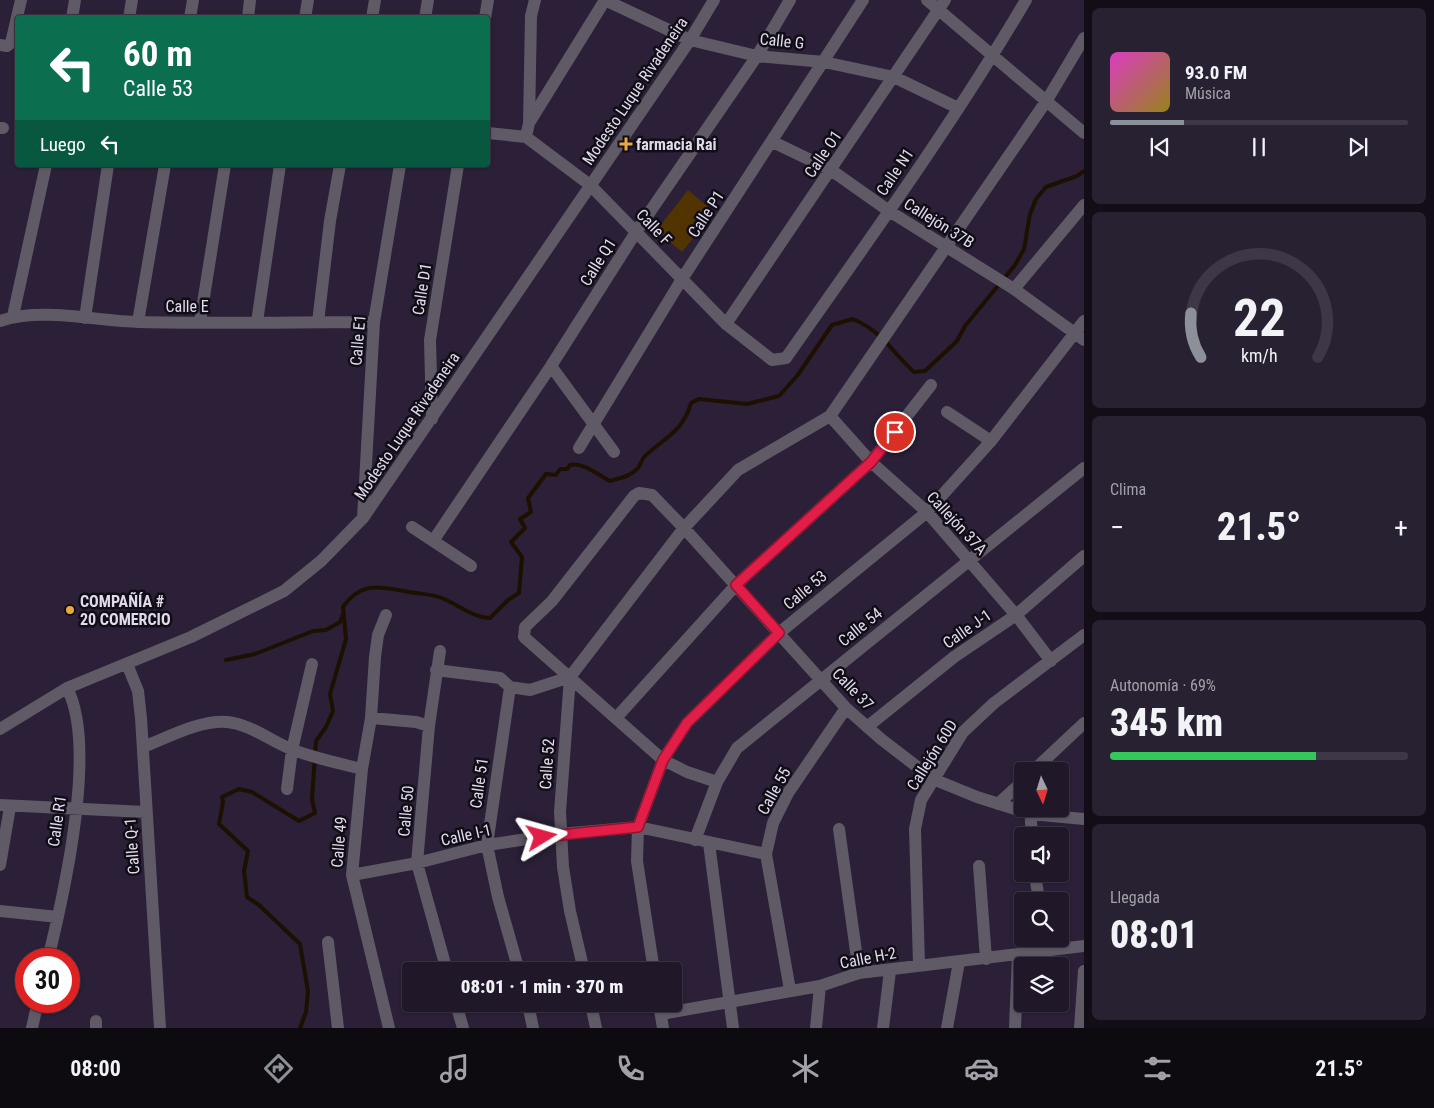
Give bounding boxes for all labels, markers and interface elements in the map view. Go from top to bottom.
street label: Modesto Luque Rivadeneira [578,13,692,169]
street label: Calle G [759,29,805,53]
text: 60 m [123,34,192,75]
icon: left [40,35,105,100]
text: 93.0 FM [1185,61,1247,84]
text: Calle 53 [123,76,193,101]
text: Música [1185,84,1231,103]
street label: Calle O1 [800,127,846,181]
icon: left [96,130,124,158]
text: Luego [40,133,86,156]
icon: previous [1146,133,1174,161]
icon: pause [1245,133,1273,161]
icon: next [1344,133,1372,161]
place label: farmacia Rai [636,135,717,154]
marker: farmacia Rai [620,138,632,150]
street label: Calle N1 [872,145,918,199]
street label: Calle P1 [684,187,728,241]
street label: Callejón 37B [900,194,978,252]
street label: Calle F [632,205,676,249]
street label: Calle Q1 [576,235,620,289]
street label: Calle D1 [409,262,435,316]
text: 22 [1233,288,1285,349]
street label: Calle E [165,297,209,316]
street label: Calle E1 [346,314,370,366]
text: km/h [1241,345,1277,366]
street label: Modesto Luque Rivadeneira [350,348,464,504]
pin [874,411,916,453]
icon: arrive [881,418,909,446]
text: Clima [1110,480,1146,499]
street label: Callejón 37A [923,487,991,559]
text: 21.5° [1217,505,1301,549]
text: − [1110,511,1124,544]
text: + [1394,511,1408,544]
street label: Calle 53 [779,566,831,614]
place label: COMPAÑÍA # 20 COMERCIO [80,592,171,629]
street label: Calle 54 [834,603,886,650]
marker: COMPAÑÍA # 20 COMERCIO [64,604,76,616]
street label: Calle J-1 [939,605,995,653]
street label: Calle 37 [828,664,878,714]
text: Autonomía · 69% [1110,676,1216,695]
text: 345 km [1110,701,1223,745]
street label: Callejón 60D [903,716,961,794]
street label: Calle 52 [536,738,558,790]
street label: Calle 51 [466,756,492,810]
north arrow [1014,762,1069,818]
map controls [1014,762,1069,1012]
street label: Calle 55 [753,764,795,818]
street label: Calle 50 [394,785,418,837]
street label: Calle R1 [44,794,70,848]
position arrow [515,810,567,862]
street label: Calle 49 [327,816,351,868]
street label: Calle Q-1 [121,817,143,875]
street label: Calle I-1 [439,820,493,850]
button: sound [1014,827,1069,882]
text: Llegada [1110,888,1160,907]
button: search [1014,892,1069,947]
text: 08:01 [1110,913,1198,957]
street label: Calle H-2 [838,943,898,973]
speed limit sign: 30 [15,948,80,1013]
button: layers [1014,957,1069,1012]
text: 08:01 · 1 min · 370 m [461,975,623,998]
icon: directions [261,1051,296,1086]
icon: music [437,1051,472,1086]
icon: phone [613,1051,648,1086]
icon: climate [788,1051,823,1086]
icon: car [964,1051,999,1086]
icon: filters [1140,1051,1175,1086]
text: 08:00 [70,1056,121,1081]
text: 21.5° [1315,1056,1364,1081]

